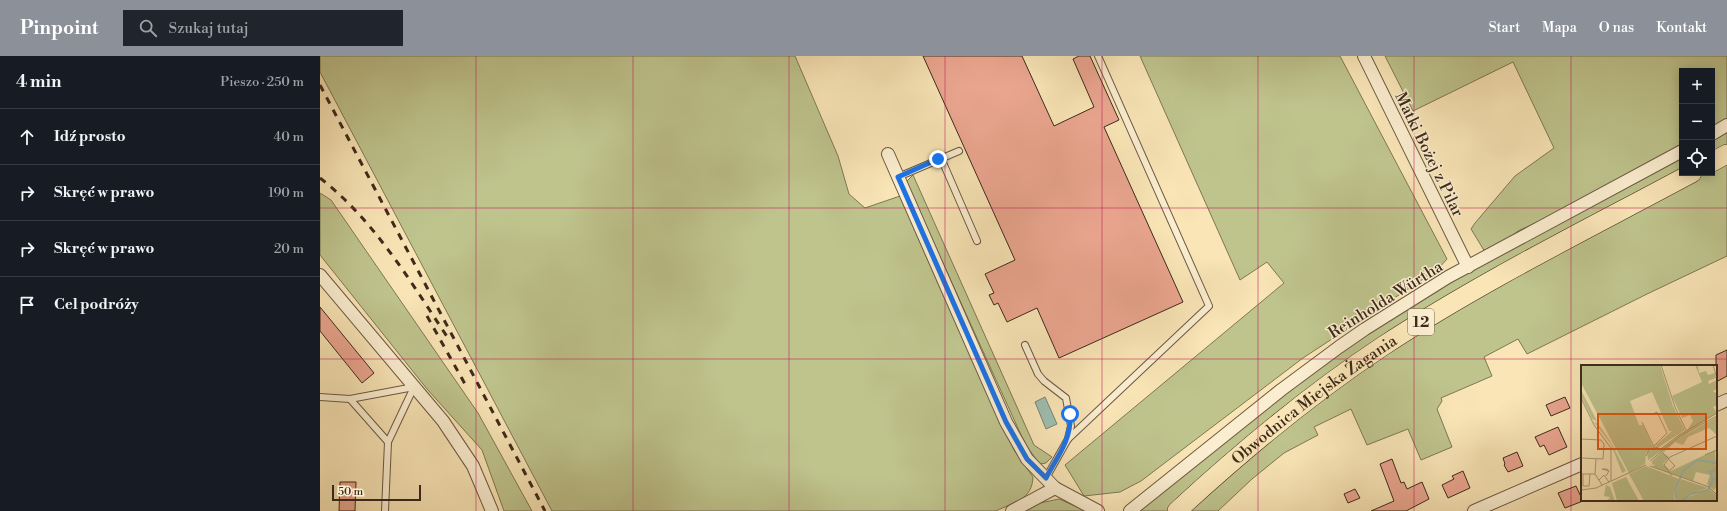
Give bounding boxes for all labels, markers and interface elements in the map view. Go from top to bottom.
search box [123,10,403,46]
text: Pinpoint [20,16,99,40]
icon: search [137,17,159,39]
text: Szukaj tutaj [169,19,249,38]
text: Start [1488,19,1520,37]
text: Mapa [1542,19,1577,37]
text: O nas [1599,19,1634,37]
text: Kontakt [1656,19,1707,37]
map controls [1679,68,1715,176]
button: + [1679,68,1715,104]
text: 4 min [16,71,61,93]
text: Pieszo · 250 m [220,74,304,90]
street label: Matki Bożej z Pilar [1390,89,1468,220]
button: − [1679,104,1715,140]
icon: ahead [16,126,38,148]
text: Idź prosto [54,127,126,146]
text: 40 m [274,129,304,145]
button: locate [1679,140,1715,176]
route end [929,150,947,168]
icon: right [16,182,38,204]
text: Skręć w prawo [54,183,154,202]
text: 190 m [268,185,304,201]
icon: right [16,238,38,260]
text: Skręć w prawo [54,239,154,258]
text: 20 m [274,241,304,257]
street label: Reinholda Würtha [1324,256,1447,343]
icon: arrive [16,294,38,316]
text: Cel podróży [54,295,139,314]
road number: 12 [1408,309,1434,335]
street label: Obwodnica Miejska Żagania [1227,330,1402,469]
inset map [1581,365,1717,501]
route start [1061,405,1079,423]
scale bar [332,483,421,502]
text: 50 m [338,485,363,499]

